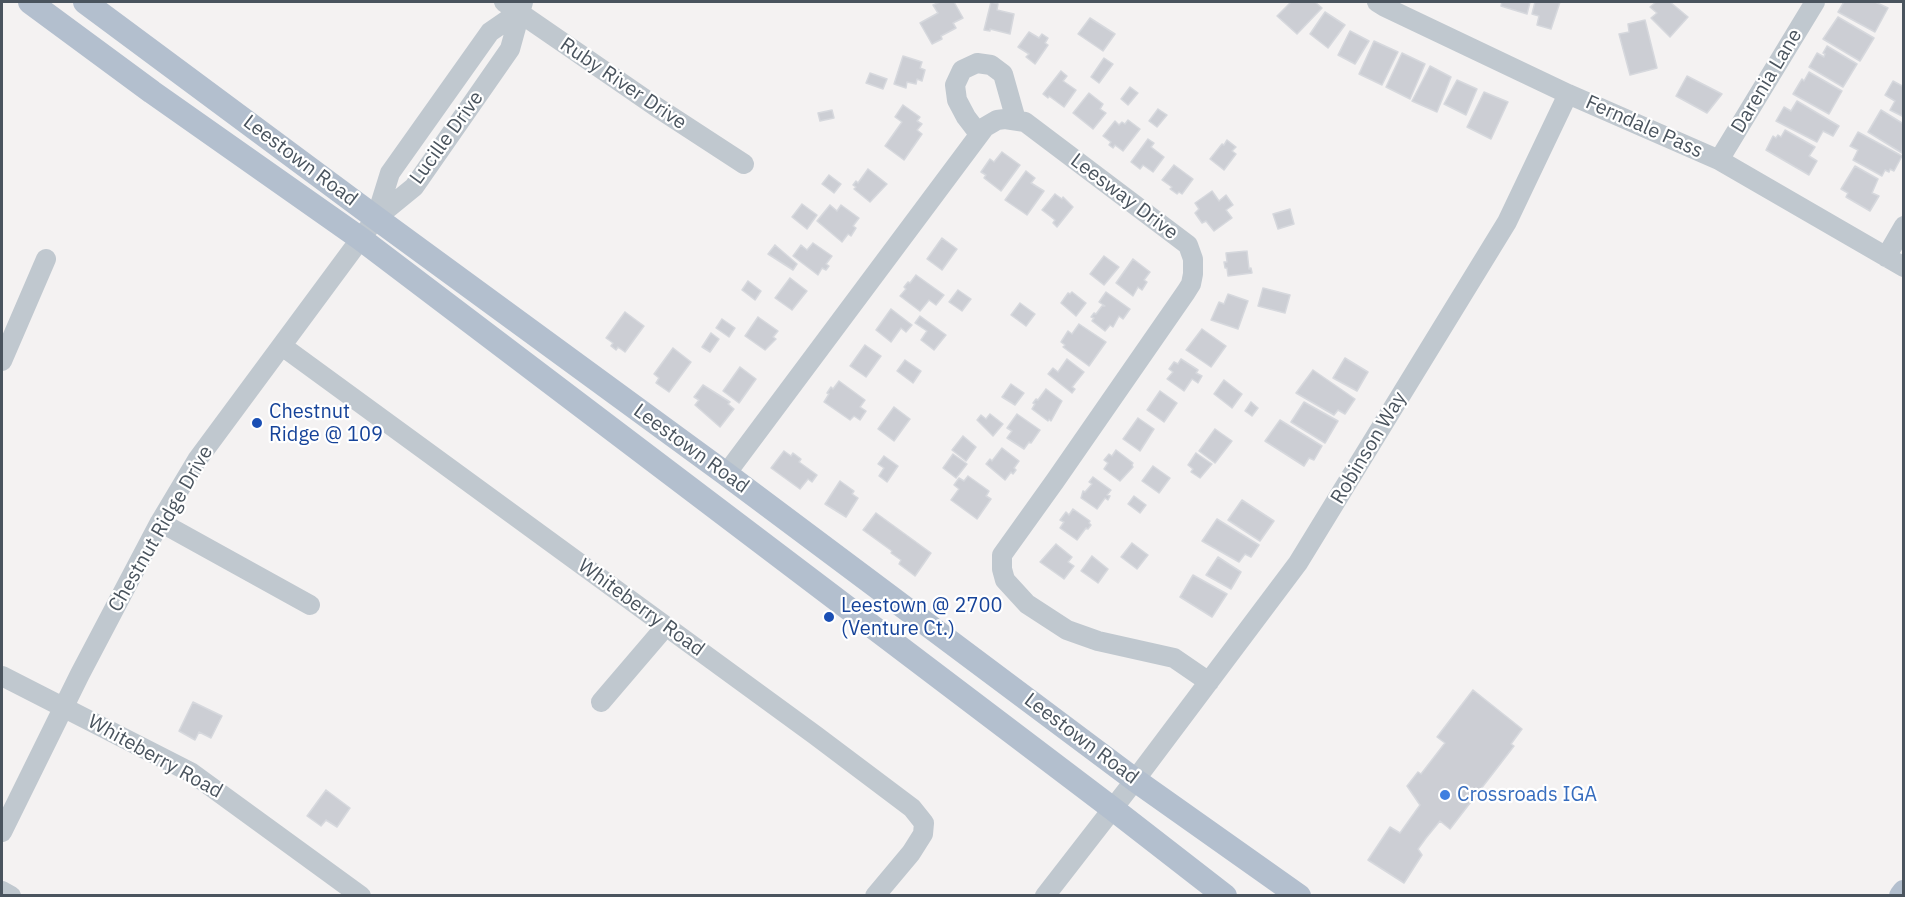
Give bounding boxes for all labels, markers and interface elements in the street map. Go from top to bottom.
street label: Darenia Lane [1727,25,1807,137]
street label: Ruby River Drive [555,33,691,135]
street label: Lucille Drive [405,87,489,189]
street label: Ferndale Pass [1582,90,1706,164]
street label: Leestown Road [238,110,362,212]
street label: Leesway Drive [1066,149,1182,245]
street label: Robinson Way [1326,387,1412,509]
street label: Leestown Road [629,399,753,499]
place label: Chestnut Ridge @ 109 [269,400,383,447]
marker: Chestnut Ridge @ 109 [250,416,264,430]
street label: Chestnut Ridge Drive [104,442,218,616]
street label: Whiteberry Road [573,554,709,662]
place label: Leestown @ 2700 (Venture Ct.) [841,594,1002,641]
marker: Leestown @ 2700 (Venture Ct.) [822,610,836,624]
street label: Leestown Road [1019,688,1143,790]
street label: Whiteberry Road [83,710,227,804]
place label: Crossroads IGA [1457,783,1597,807]
marker: Crossroads IGA [1438,788,1452,802]

